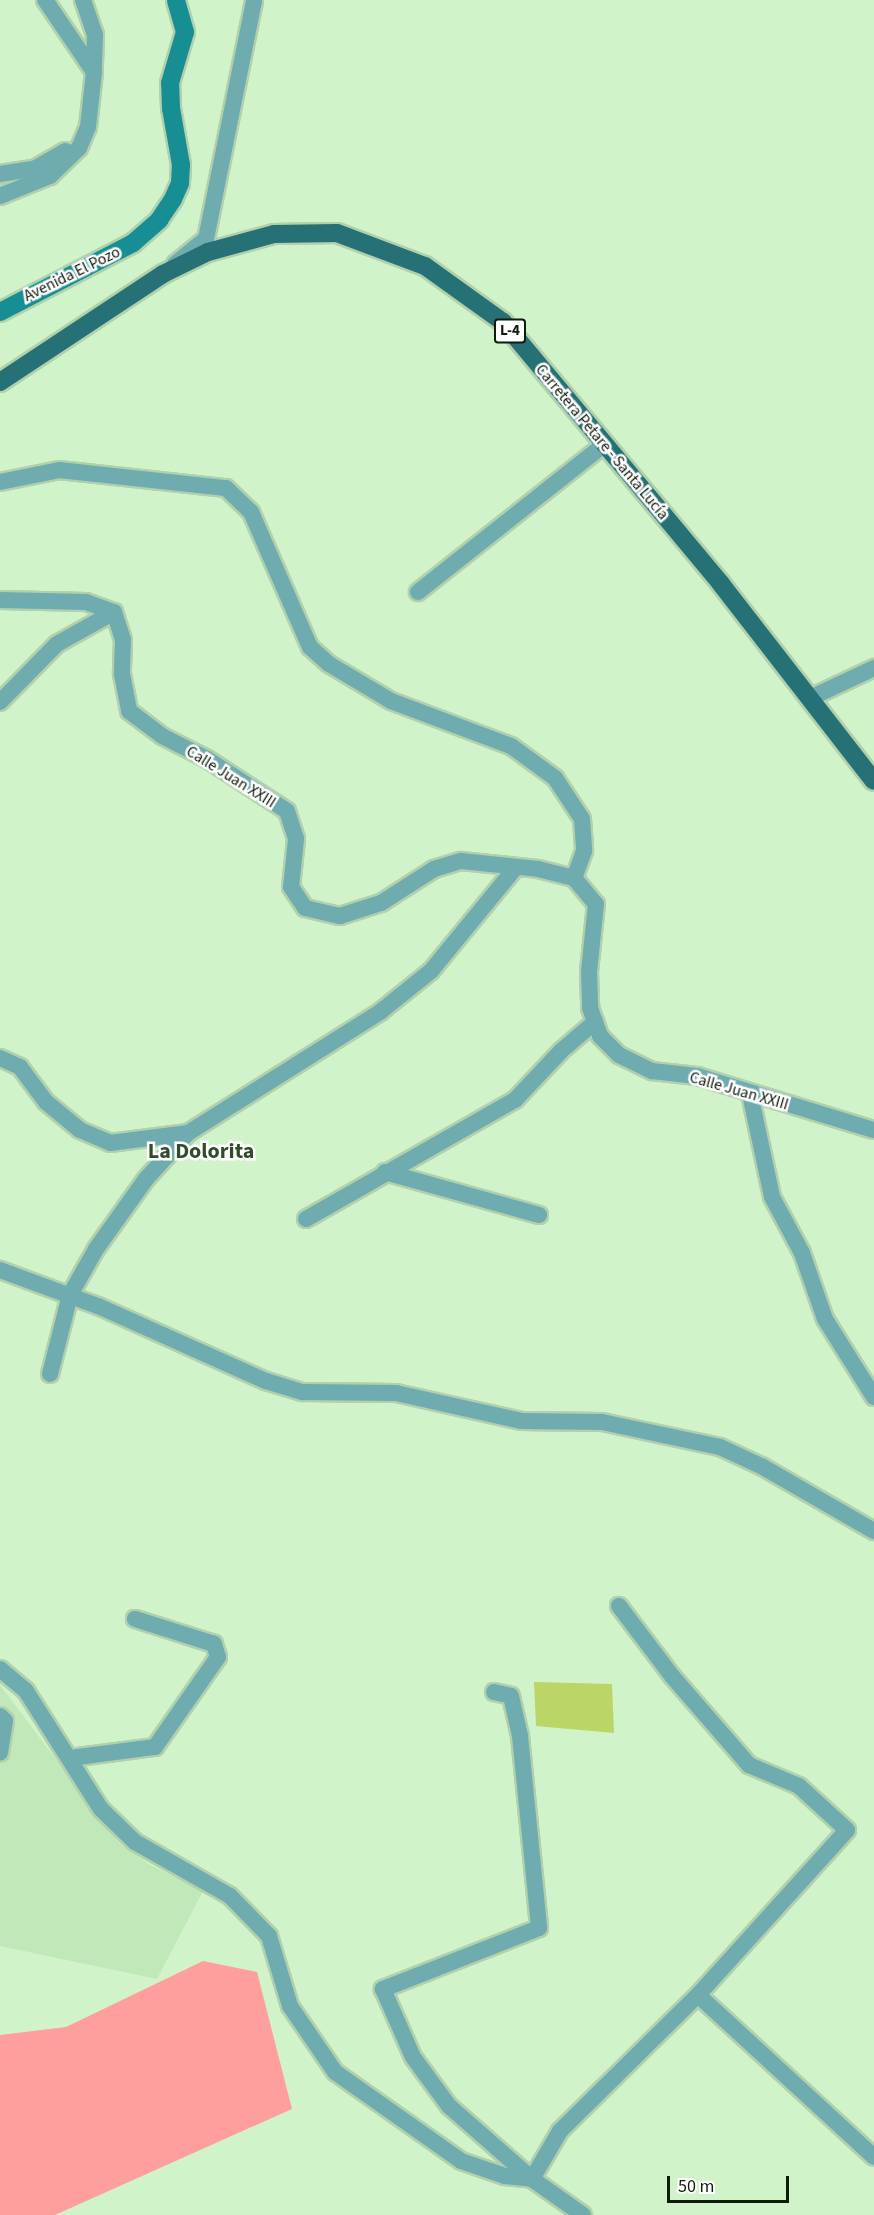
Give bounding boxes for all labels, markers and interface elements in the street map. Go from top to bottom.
street label: Avenida El Pozo [21,242,123,306]
road number: L-4 [494,319,526,343]
street label: Carretera Petare - Santa Lucía [531,360,673,524]
street label: Calle Juan XXIII [183,742,279,812]
street label: Calle Juan XXIII [687,1068,791,1114]
district label: La Dolorita [148,1139,254,1165]
scale bar [670,2164,792,2202]
text: 50 m [678,2174,714,2199]

